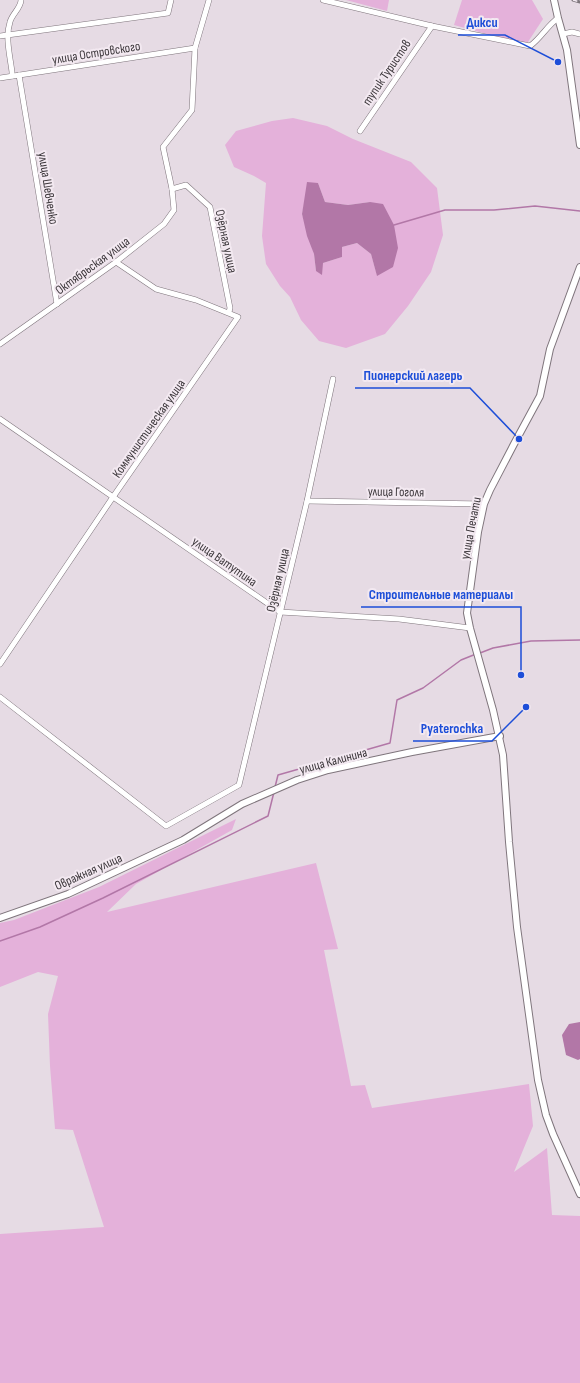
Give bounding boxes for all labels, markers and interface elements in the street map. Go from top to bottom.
callout: Дикси [458,9,505,35]
text: Дикси [466,14,498,31]
street label: тупик Туристов [359,37,415,109]
street label: улица Островского [51,38,141,68]
street label: улица Шевченко [34,151,62,225]
street label: Озёрная улица [211,208,241,275]
street label: Октябрьская улица [52,233,133,298]
callout: Пионерский лагерь [355,362,470,388]
text: Пионерский лагерь [364,367,463,384]
street label: Коммунистическая улица [109,376,189,481]
street label: улица Гоголя [368,484,424,500]
street label: улица Печати [457,496,485,561]
street label: улица Ватутина [189,534,260,590]
street label: Озёрная улица [263,547,293,614]
callout: Строительные материалы [361,581,521,607]
text: Строительные материалы [369,586,513,603]
callout: Pyaterochka [413,715,492,741]
text: Pyaterochka [421,720,483,737]
street label: улица Калинина [298,744,369,778]
street label: Овражная улица [52,850,125,894]

